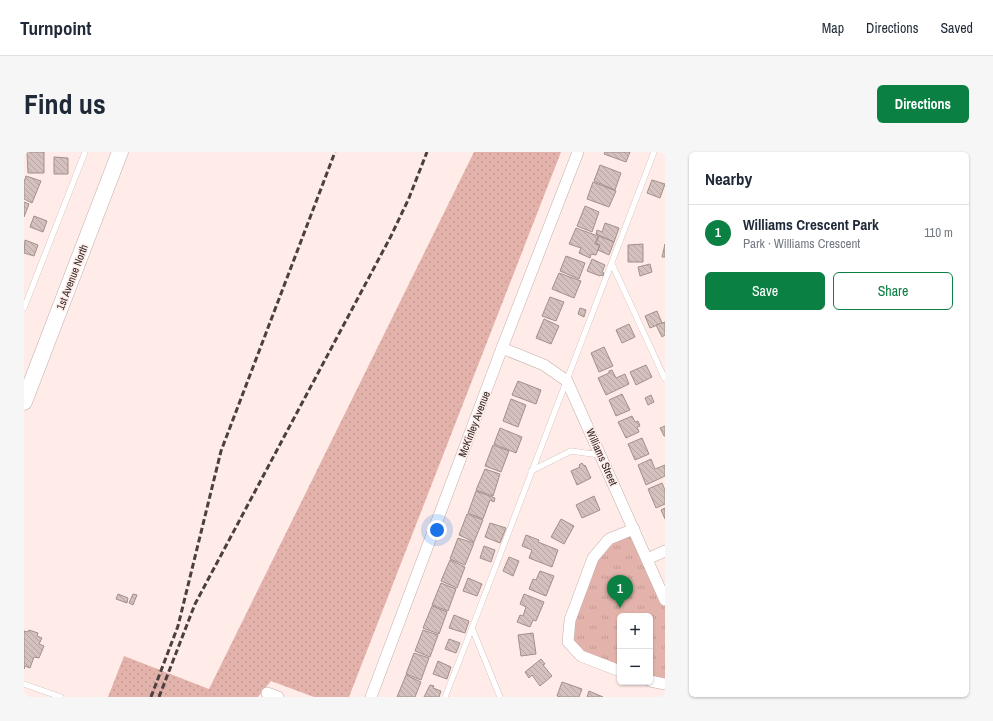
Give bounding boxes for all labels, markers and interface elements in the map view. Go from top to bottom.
text: Turnpoint [20,15,92,41]
text: Map [822,19,844,37]
text: Directions [866,19,918,37]
text: Saved [940,19,973,37]
text: Find us [24,85,106,123]
button: Directions [877,85,969,123]
text: Nearby [705,167,752,190]
text: Williams Crescent Park [743,214,879,235]
text: 1 [715,224,721,241]
text: 110 m [924,224,953,241]
text: Park · Williams Crescent [743,235,860,252]
street label: 1st Avenue North [53,242,91,312]
button: Save [705,272,825,310]
button: Share [833,272,953,310]
street label: McKinley Avenue [455,389,493,459]
street label: Williams Street [583,426,621,488]
your location [427,520,447,540]
pin: 1 [607,575,633,608]
map controls [617,613,653,685]
button: + [617,613,653,649]
button: − [617,649,653,685]

